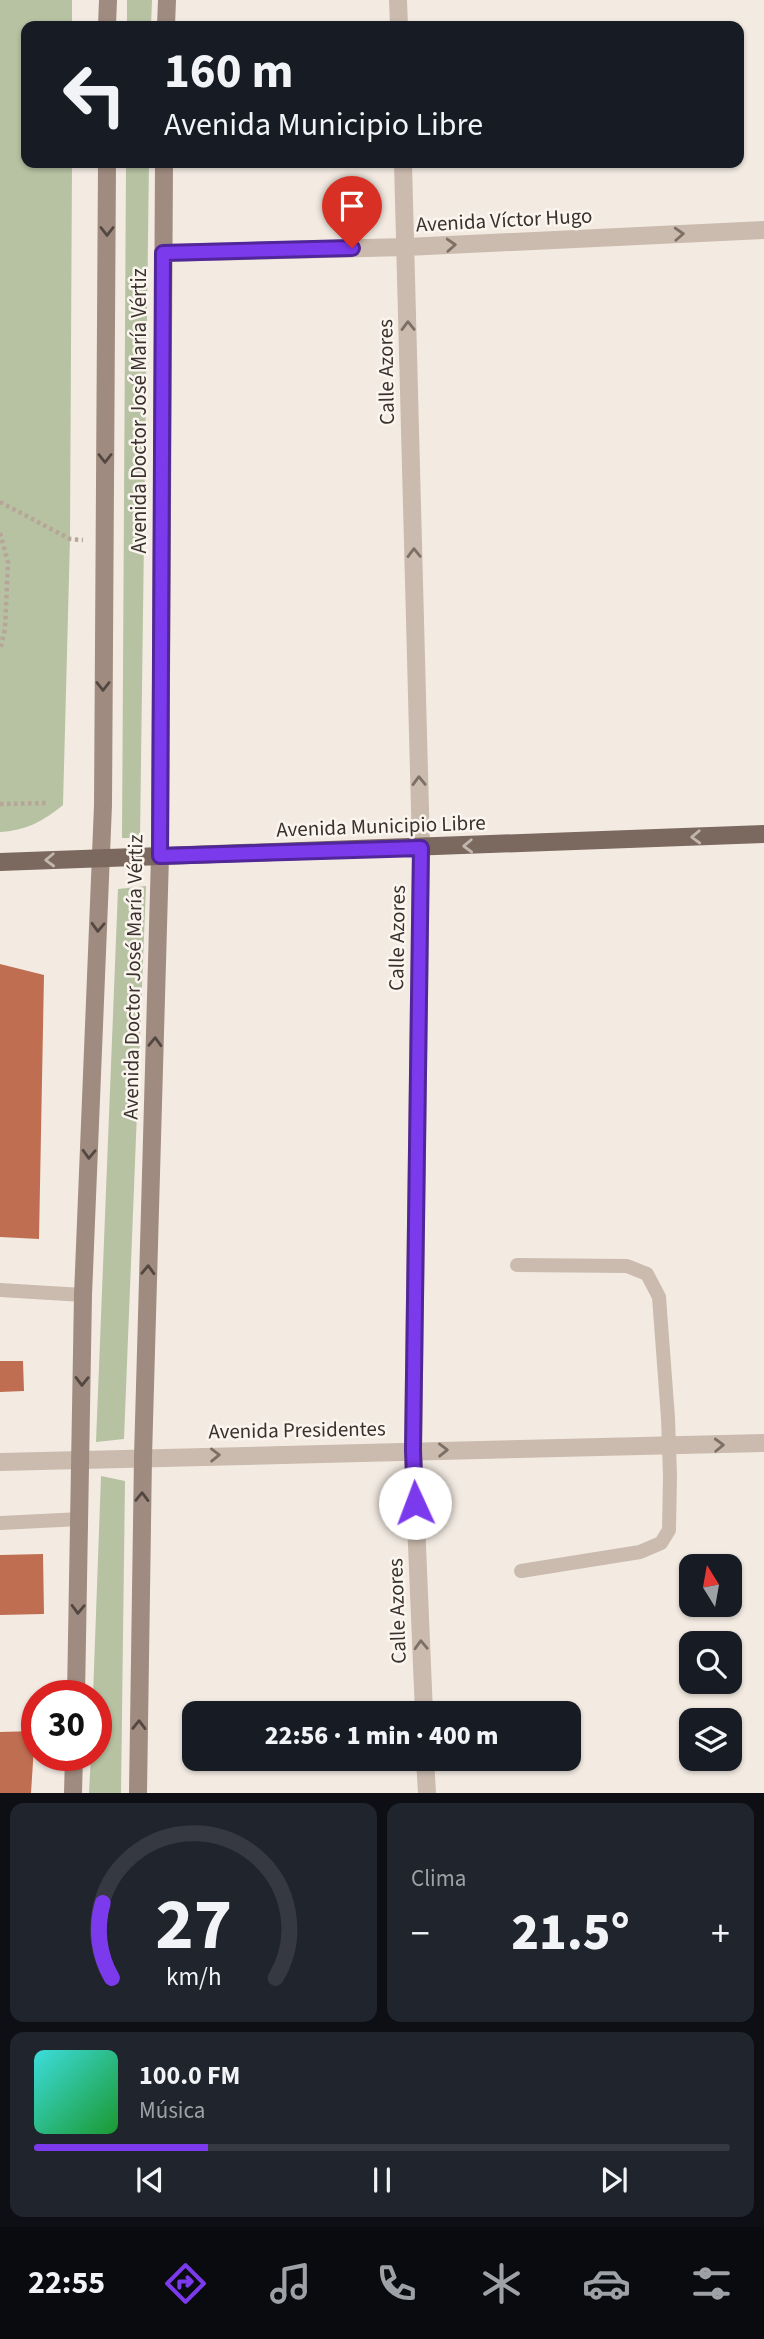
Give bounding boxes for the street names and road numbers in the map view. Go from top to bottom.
street label: Avenida Víctor Hugo [415,200,593,240]
street label: Avenida Doctor José María Vértiz [124,268,154,554]
street label: Calle Azores [370,319,402,425]
street label: Avenida Municipio Libre [276,807,486,845]
street label: Avenida Doctor José María Vértiz [116,834,150,1120]
street label: Calle Azores [381,885,413,991]
street label: Avenida Presidentes [208,1413,386,1447]
street label: Calle Azores [380,1557,414,1664]

